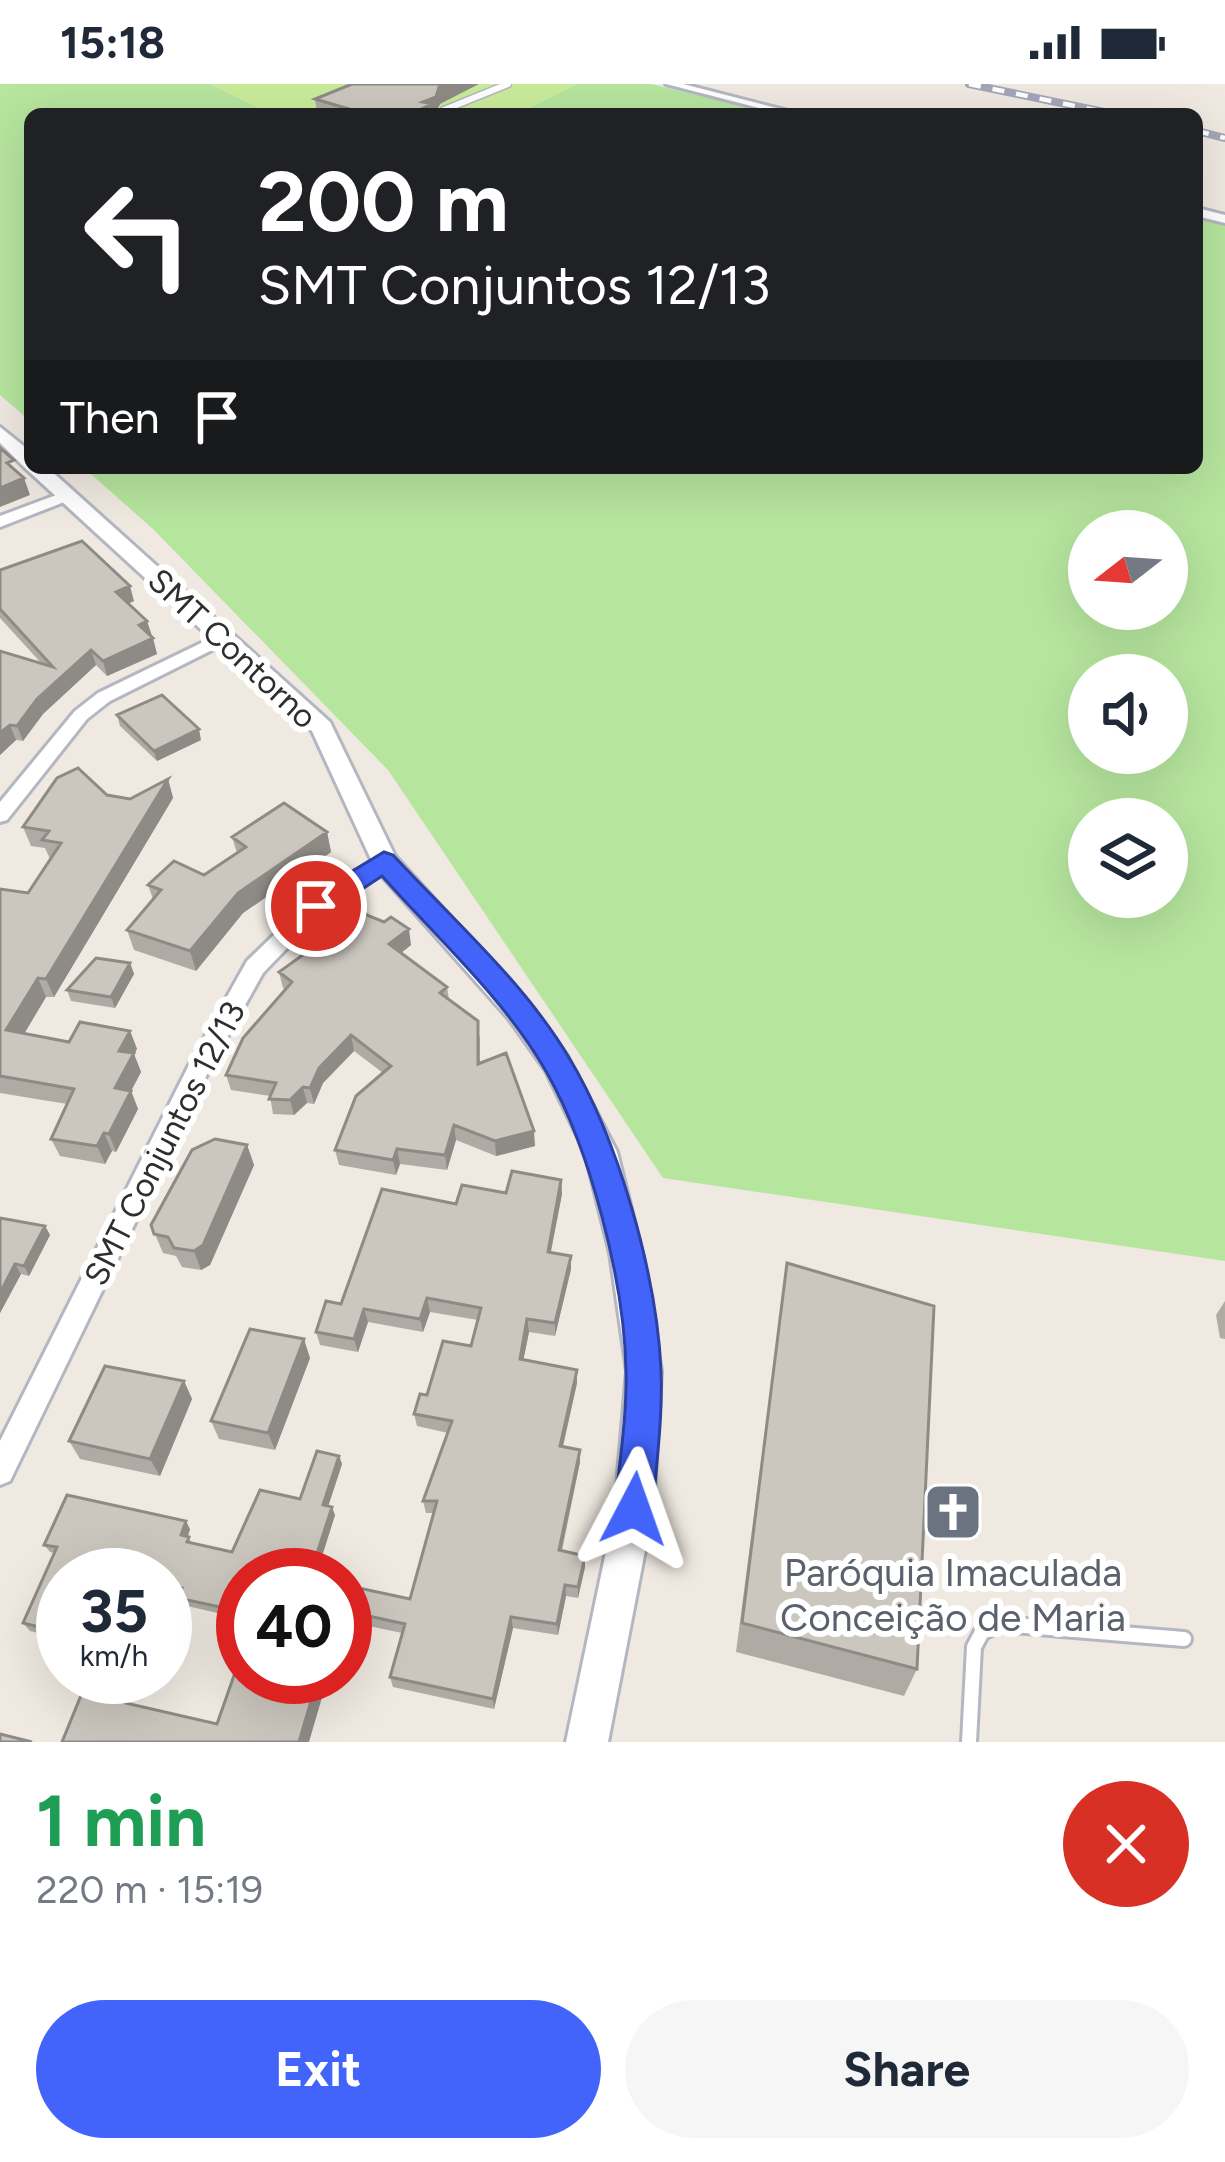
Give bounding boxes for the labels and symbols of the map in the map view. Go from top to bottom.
north arrow [1068,510,1188,630]
street label: SMT Contorno [140,560,325,736]
pin [265,855,367,957]
street label: SMT Conjuntos 12/13 [76,995,253,1292]
position arrow [571,1446,697,1572]
church icon: Paróquia Imaculada Conceição de Maria [922,1481,984,1543]
speed limit sign: 40 [216,1548,372,1704]
place label: Paróquia Imaculada Conceição de Maria [780,1549,1126,1641]

